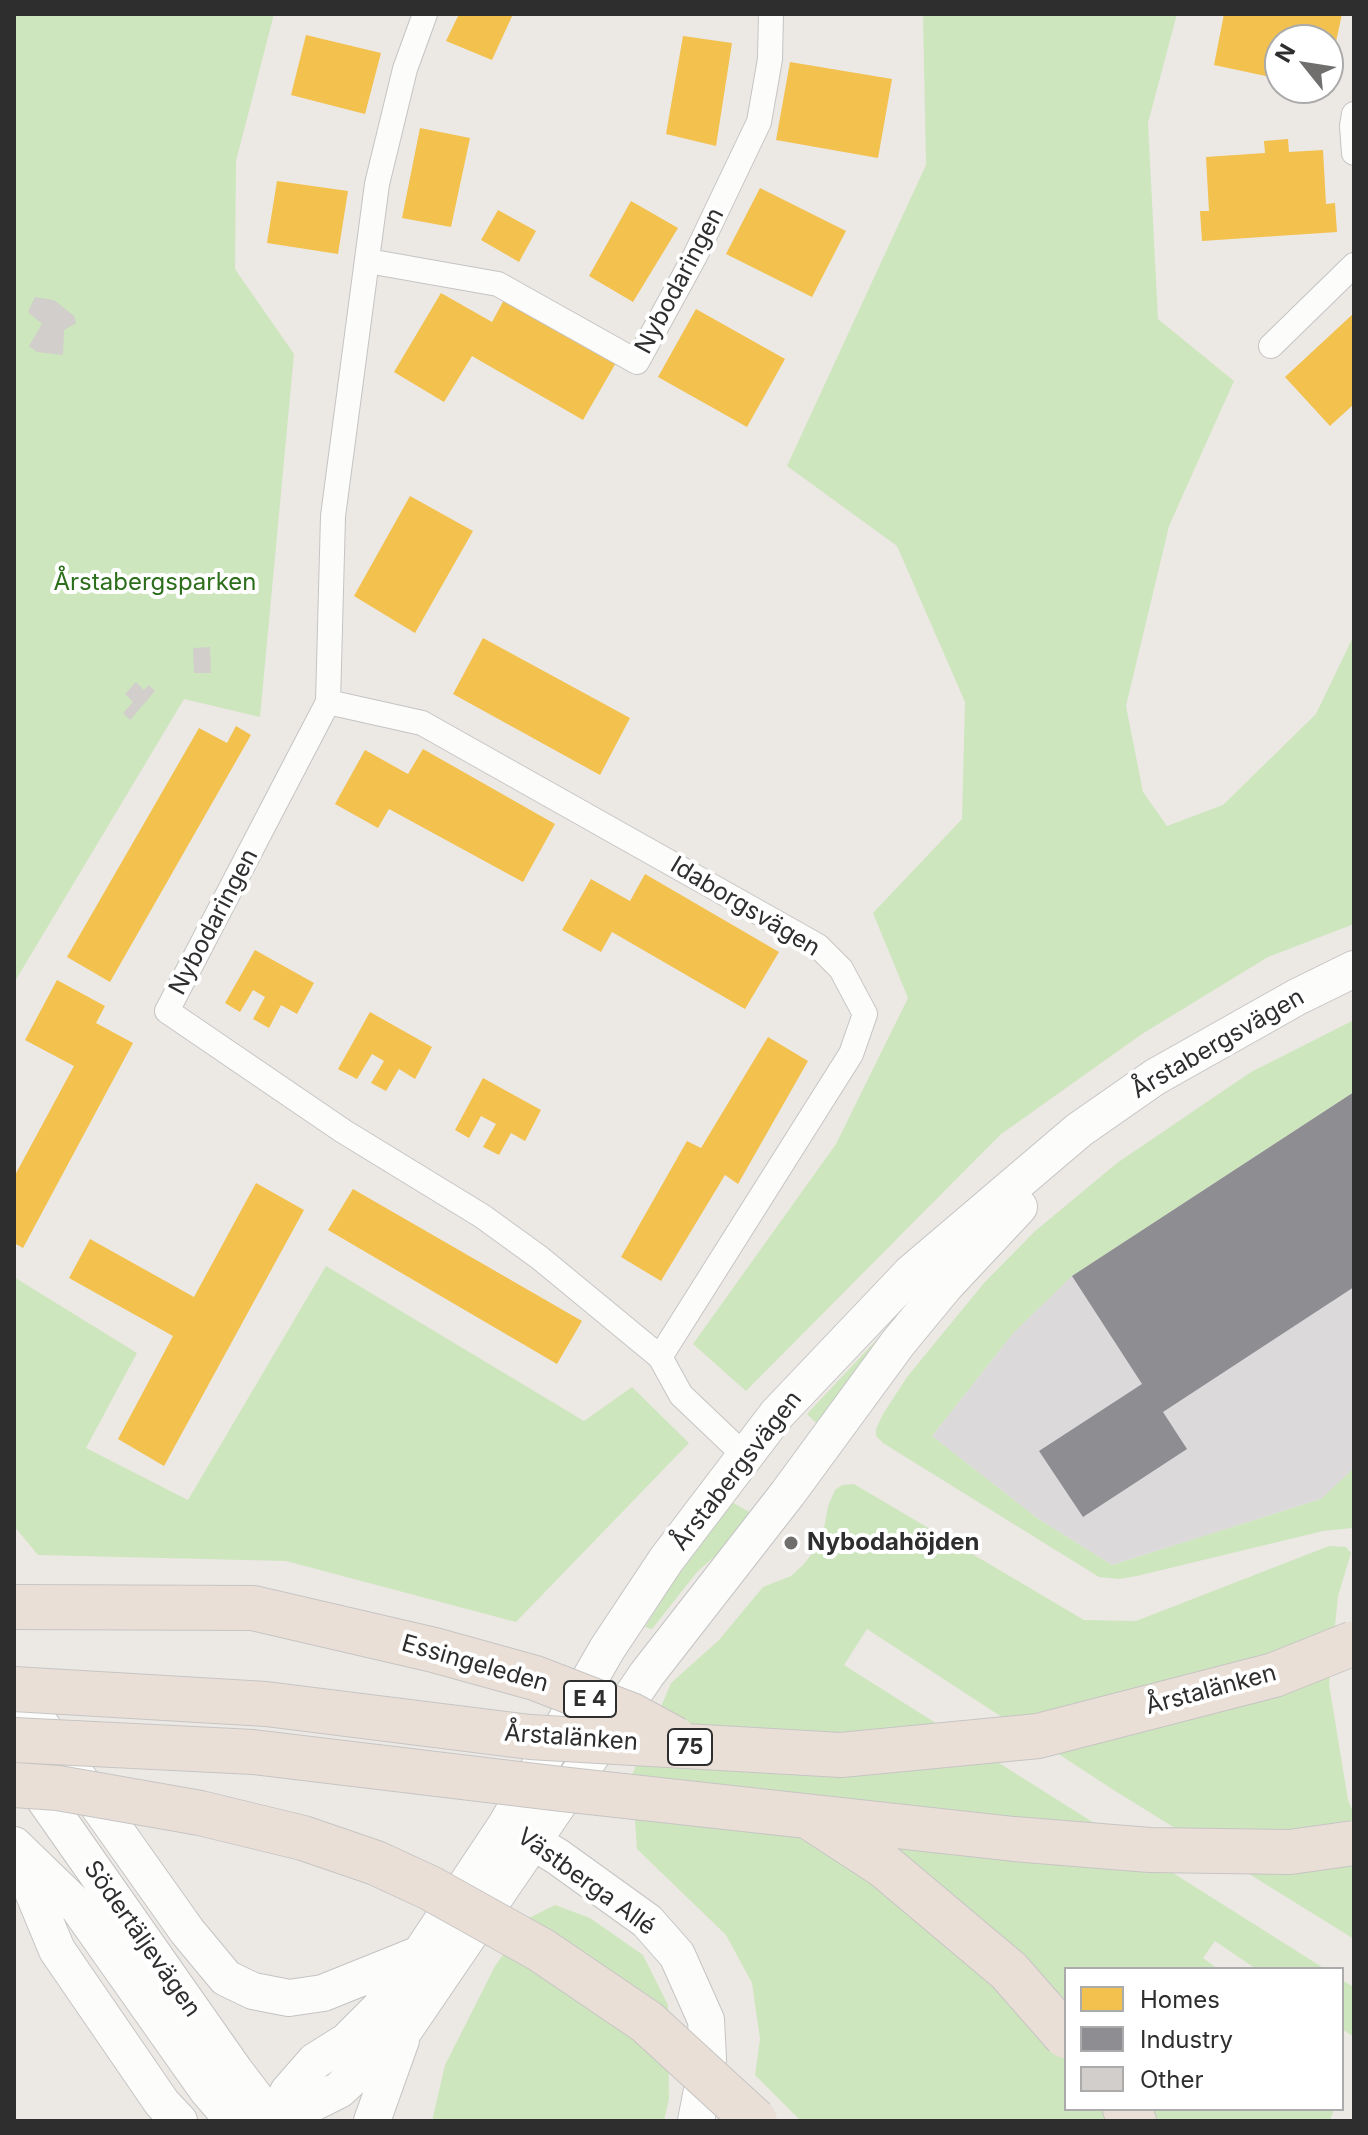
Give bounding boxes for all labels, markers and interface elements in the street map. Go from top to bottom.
north arrow [1264,24,1344,104]
text: N [1269,39,1300,67]
street label: Nybodaringen [629,203,731,359]
park label: Årstabergsparken [53,569,257,597]
street label: Nybodaringen [163,844,265,1000]
street label: Idaborgsvägen [665,851,825,963]
street label: Årstabergsvägen [1127,983,1309,1105]
street label: Årstabergsvägen [666,1386,808,1556]
place label: Nybodahöjden [807,1529,979,1557]
marker: Nybodahöjden [782,1534,800,1552]
street label: Essingeleden [398,1629,552,1699]
street label: Årstalänken [1143,1659,1279,1721]
road number: E 4 [564,1681,616,1717]
street label: Årstalänken [503,1719,639,1757]
road number: 75 [668,1729,712,1765]
street label: Västberga Allé [511,1822,661,1942]
street label: Södertäljevägen [77,1855,207,2023]
legend [1064,1967,1344,2111]
text: Homes [1140,1985,1220,2014]
text: Industry [1140,2025,1233,2054]
text: Other [1140,2065,1203,2094]

